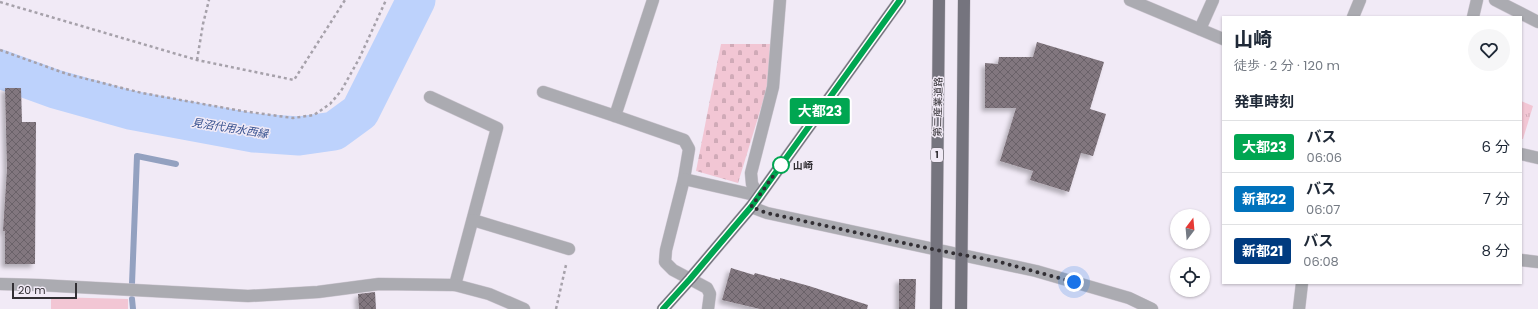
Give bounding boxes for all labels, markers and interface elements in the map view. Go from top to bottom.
text: 山崎 [1234,26,1272,53]
button: heart [1468,29,1510,71]
text: 徒歩 · 2 分 · 120 m [1234,56,1340,75]
street label: 第二産業道路 [930,77,946,137]
text: 発車時刻 [1234,91,1294,112]
line badge: 大都23 [792,98,848,124]
text: 大都23 [798,101,842,121]
water label: 見沼代用水西縁 [191,114,271,142]
text: バス [1306,126,1336,147]
text: 6 分 [1481,136,1510,157]
text: 大都23 [1242,137,1286,157]
road number: 1 [931,148,943,162]
text: 06:06 [1306,148,1342,167]
marker: 山崎 [772,156,790,174]
place label: 山崎 [793,158,813,173]
text: バス [1306,178,1336,199]
text: 7 分 [1483,188,1510,209]
text: 新都22 [1242,189,1286,209]
text: 06:07 [1306,200,1340,219]
north arrow [1170,209,1210,249]
map controls [1170,209,1210,297]
text: バス [1303,230,1333,251]
text: 8 分 [1482,240,1510,261]
text: 新都21 [1242,241,1283,261]
text: 06:08 [1303,252,1339,271]
button: locate [1170,257,1210,297]
your location [1064,272,1084,292]
scale bar [12,281,77,300]
text: 20 m [18,282,46,298]

